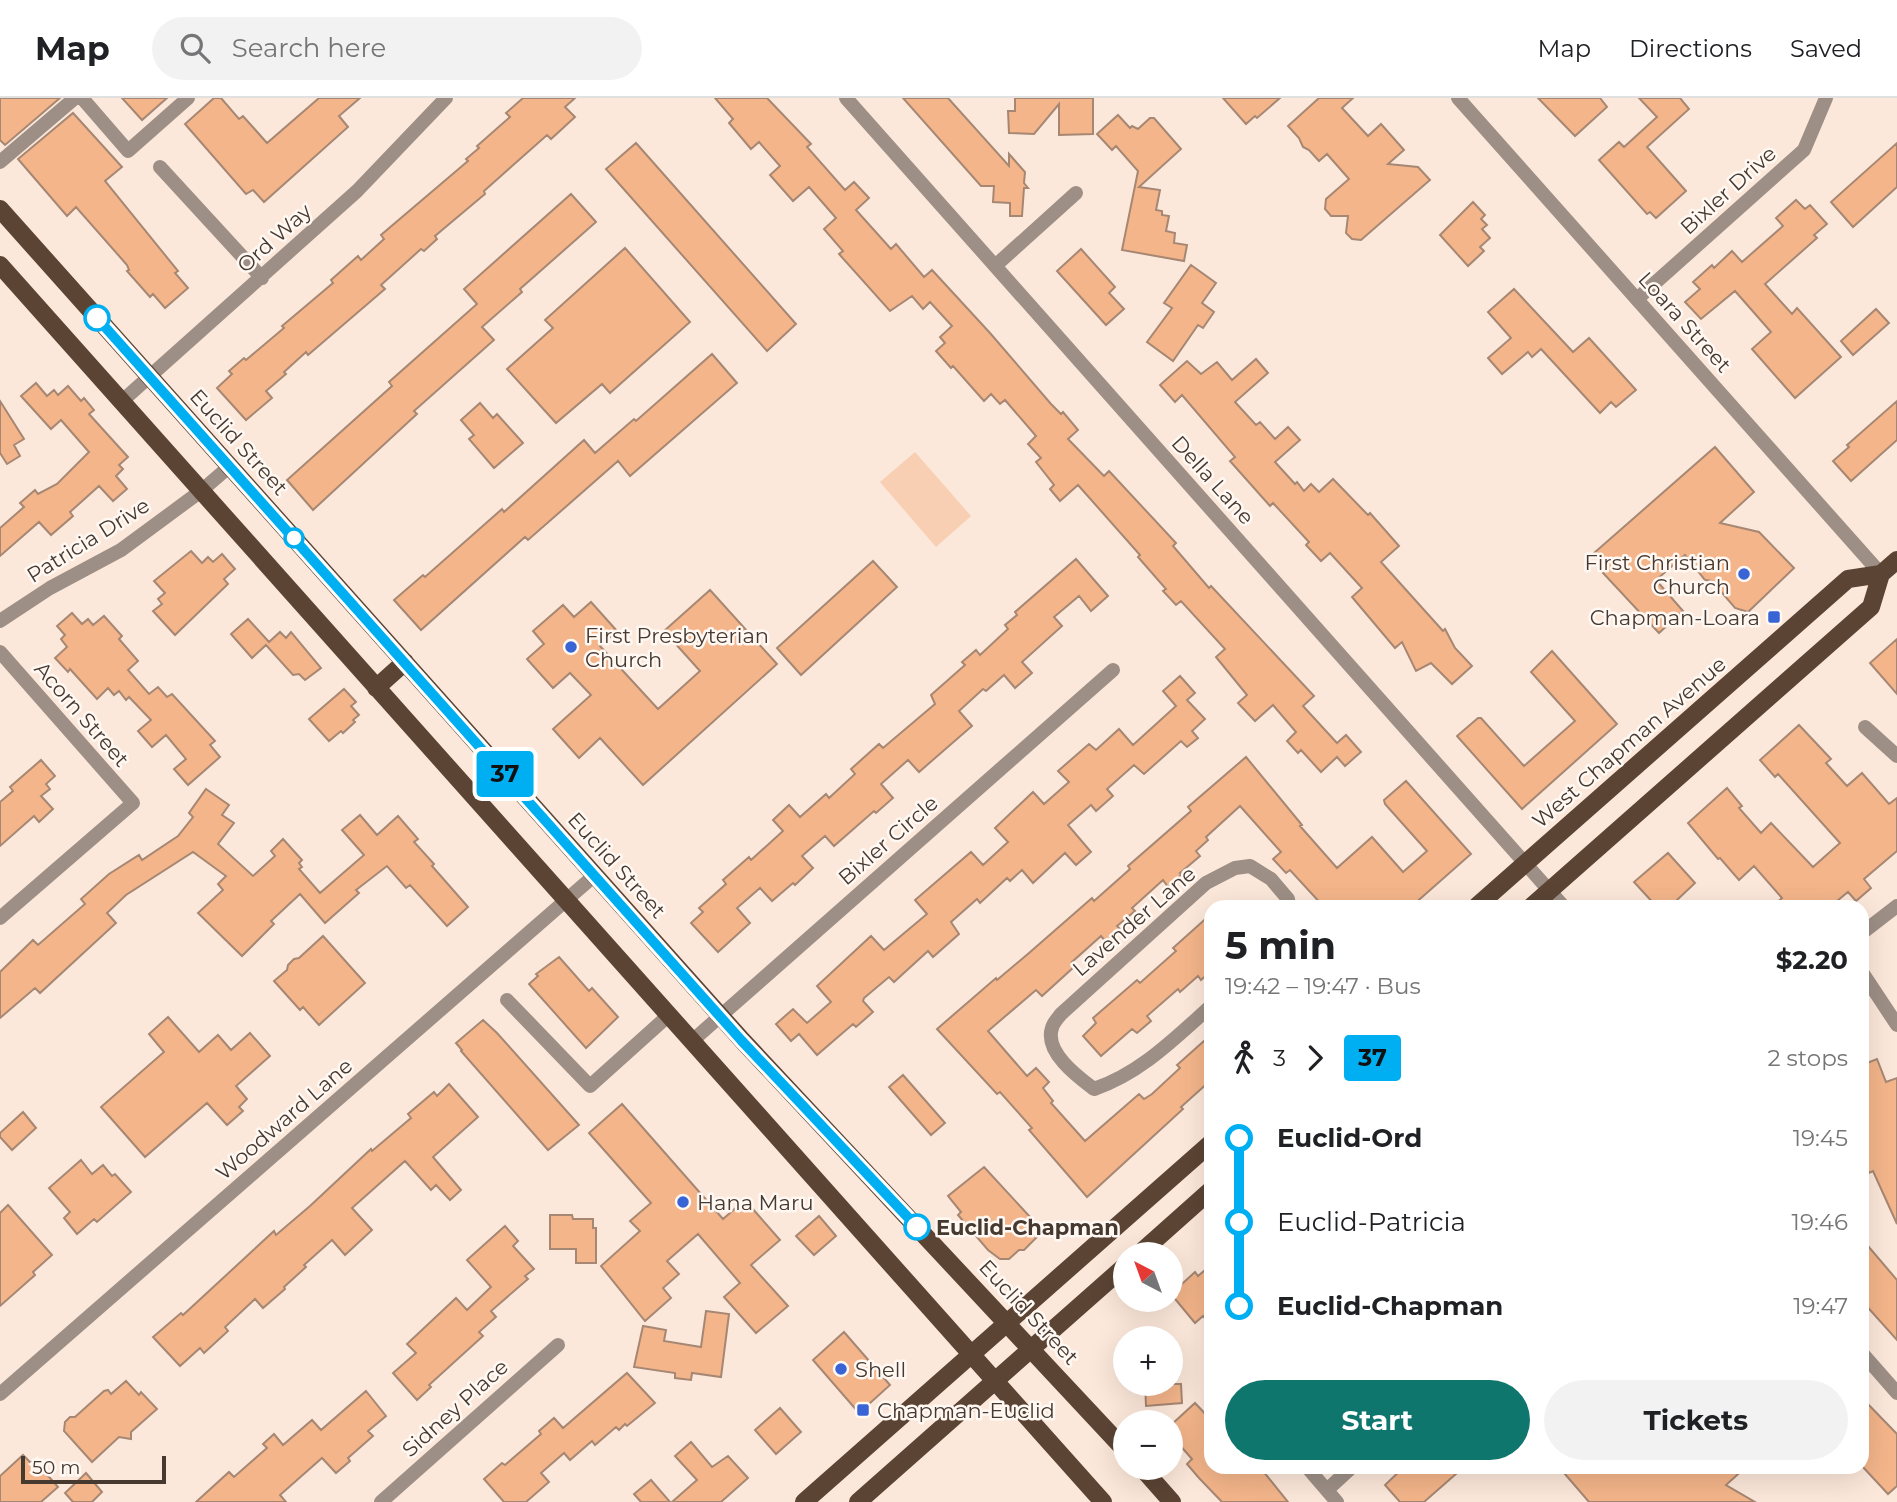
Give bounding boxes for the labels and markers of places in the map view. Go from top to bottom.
unlabelled marker [84,305,110,331]
unlabelled marker [284,528,304,548]
place label: First Christian Church [1584,550,1730,599]
marker: First Christian Church [1736,566,1752,582]
place label: Chapman-Loara [1590,605,1760,630]
marker: Chapman-Loara [1766,609,1782,625]
place label: First Presbyterian Church [585,623,769,672]
marker: First Presbyterian Church [563,639,579,655]
place label: Hana Maru [697,1190,814,1215]
marker: Hana Maru [675,1194,691,1210]
marker: Euclid-Chapman [904,1214,930,1240]
place label: Euclid-Chapman [936,1215,1119,1240]
place label: Shell [855,1357,906,1382]
marker: Shell [833,1361,849,1377]
place label: Chapman-Euclid [877,1398,1055,1423]
marker: Chapman-Euclid [855,1402,871,1418]

